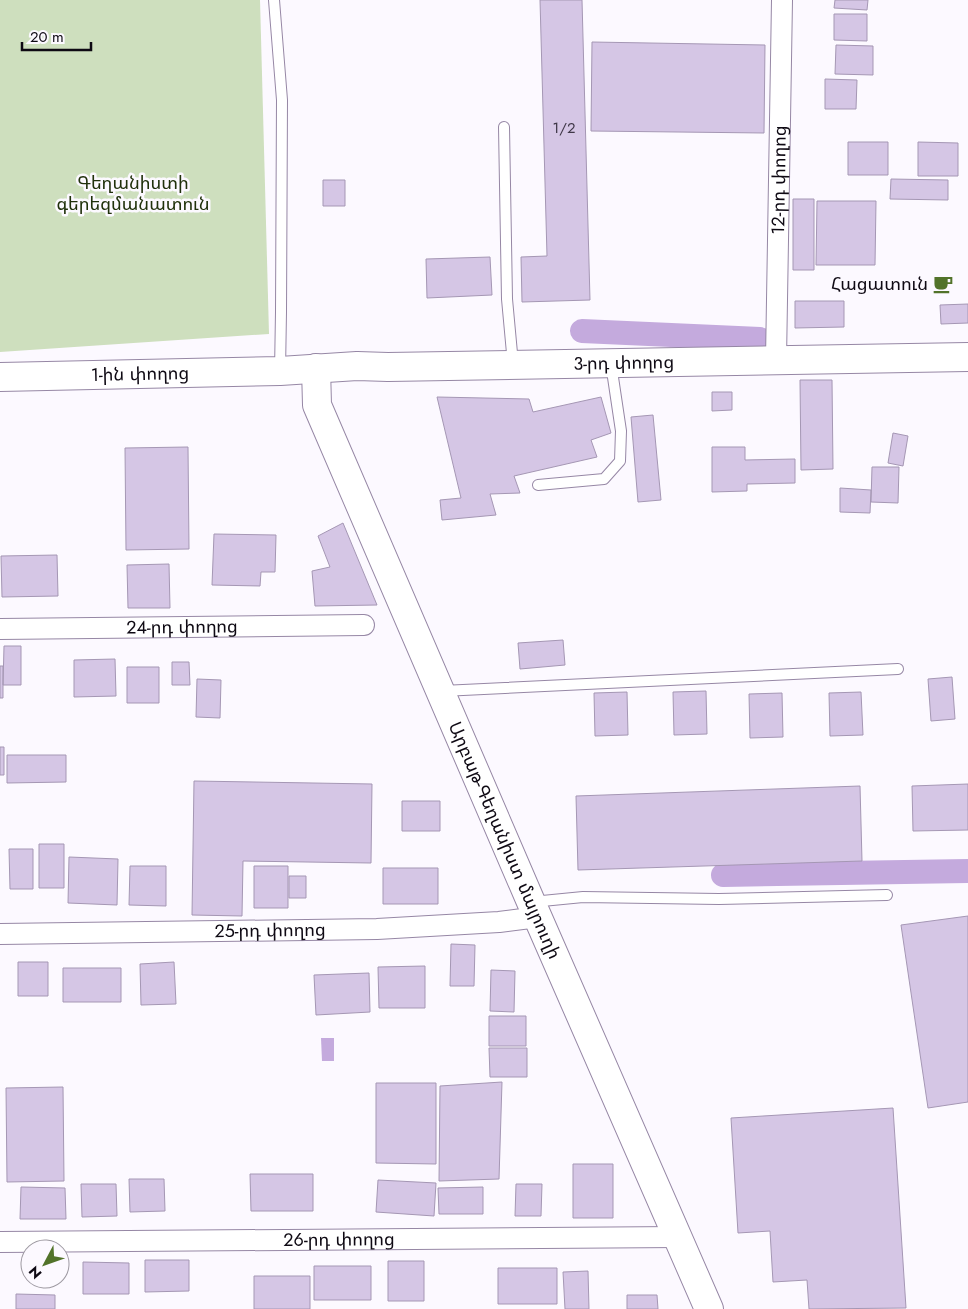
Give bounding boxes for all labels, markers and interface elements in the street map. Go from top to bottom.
scale bar [22,20,91,52]
text: 20 m [30,26,64,48]
house number: 1/2 [552,117,576,139]
street label: 12-րդ փողոց [765,125,793,235]
park label: Գեղանիստի գերեզմանատուն [56,170,210,217]
place label: Հացատուն [831,271,928,297]
cafe icon: Հացատուն [932,273,954,295]
street label: 3-րդ փողոց [573,349,674,377]
street label: 1-ին փողոց [91,360,189,388]
street label: 24-րդ փողոց [126,613,238,641]
street label: Արբաթ-Գեղանիստ մայրուղի [442,718,567,963]
street label: 25-րդ փողոց [214,917,326,944]
street label: 26-րդ փողոց [283,1226,395,1253]
north arrow [20,1239,70,1289]
text: N [24,1262,46,1283]

